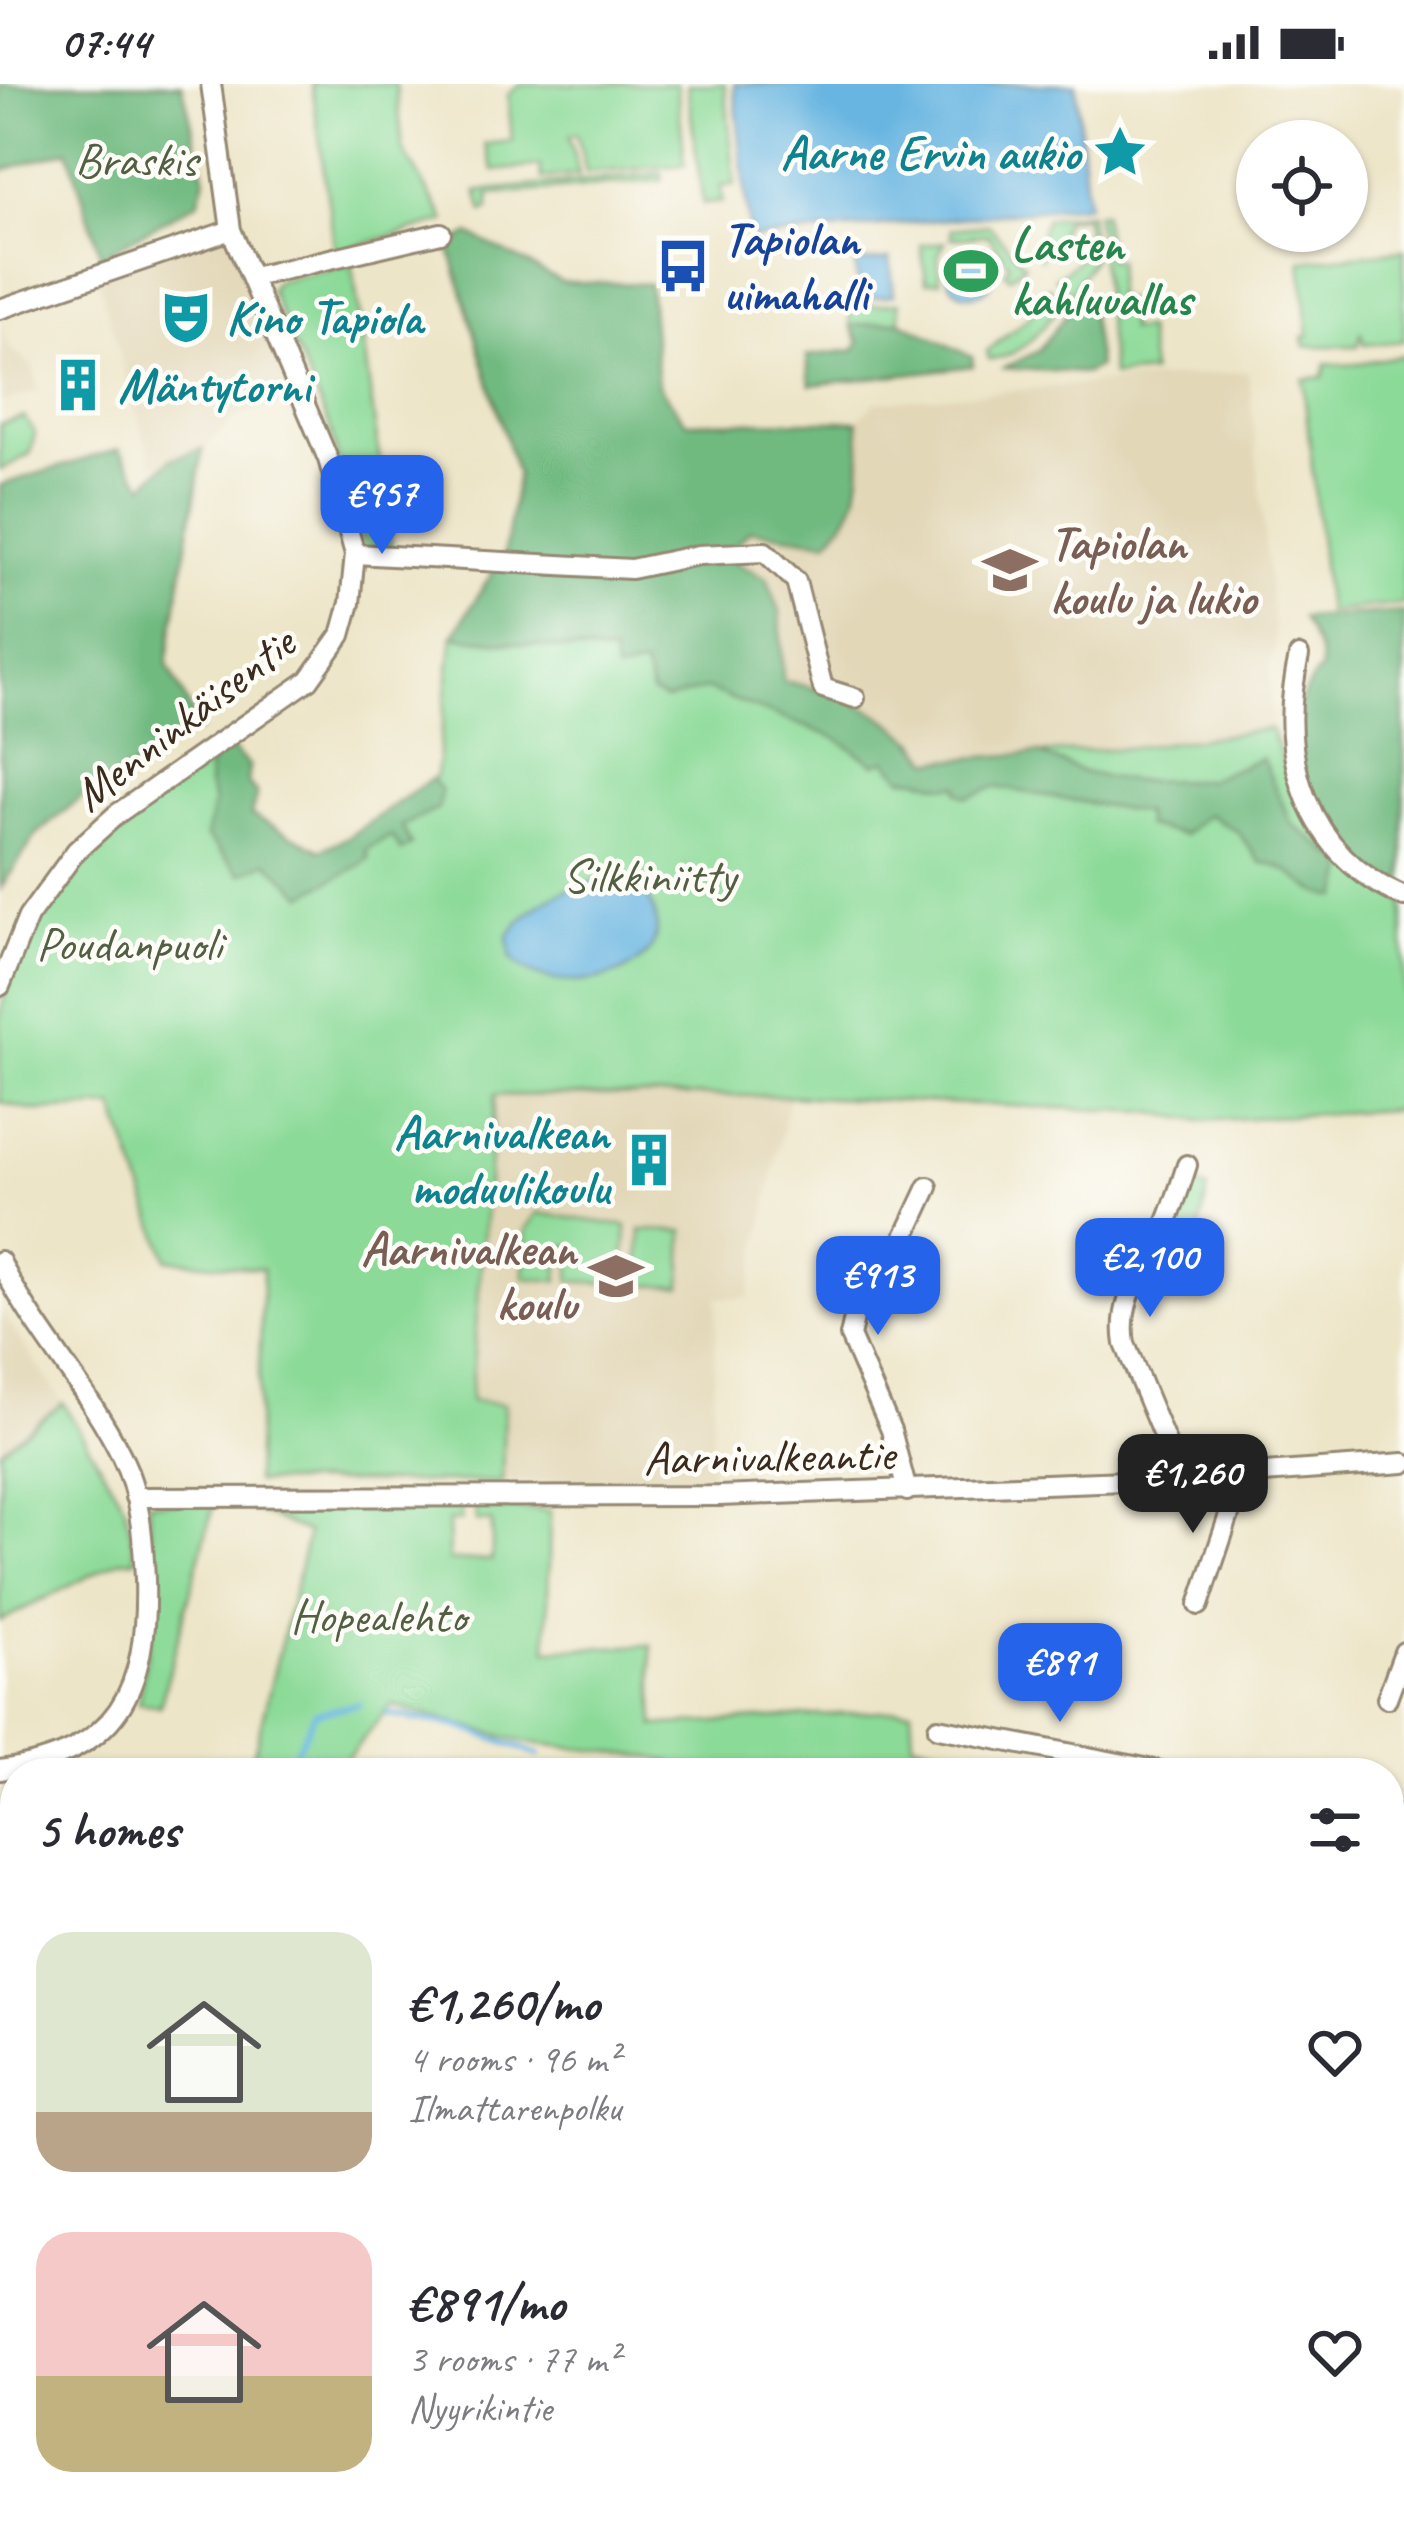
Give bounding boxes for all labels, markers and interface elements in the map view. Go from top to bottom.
text: 07:44 [60,14,150,71]
map controls [1236,120,1368,252]
button: locate [1236,120,1368,252]
place label: Aarne Ervin aukio [781,123,1084,183]
place icon: Aarne Ervin aukio [1091,123,1149,181]
park label: Braskis [75,130,202,190]
place label: Tapiolan uimahalli [723,209,873,324]
place label: Lasten kahluuallas [1011,214,1196,329]
bus stop icon: Tapiolan uimahalli [654,237,712,295]
sports icon: Lasten kahluuallas [942,242,1000,300]
theatre icon: Kino Tapiola [157,288,215,346]
place label: Kino Tapiola [226,288,426,348]
building icon: Mäntytorni [49,356,107,414]
place label: Mäntytorni [118,356,316,416]
pin: €957 [311,455,453,557]
text: €957 [348,469,416,518]
place label: Tapiolan koulu ja lukio [1050,513,1259,628]
school or university icon: Tapiolan koulu ja lukio [981,541,1039,599]
street label: Menninkäisentie [61,611,309,824]
park label: Silkkiniitty [562,846,739,906]
park label: Poudanpuoli [36,914,228,974]
place label: Aarnivalkean moduulikoulu [394,1103,612,1218]
building icon: Aarnivalkean moduulikoulu [620,1131,678,1189]
pin: €2,100 [1052,1218,1248,1320]
place label: Aarnivalkean koulu [361,1219,580,1334]
text: €2,100 [1102,1232,1198,1281]
pin: €913 [807,1236,949,1338]
school or university icon: Aarnivalkean koulu [587,1247,645,1305]
text: €913 [843,1250,913,1299]
street label: Aarnivalkeantie [643,1424,898,1488]
pin: €1,260 [1095,1434,1291,1536]
text: €1,260 [1145,1448,1241,1497]
park label: Hopealehto [290,1586,471,1646]
pin: €891 [989,1623,1131,1725]
text: €891 [1025,1637,1095,1686]
icon: filters [1302,1797,1368,1863]
text: 5 homes [36,1798,179,1862]
text: €1,260/mo [408,1971,599,2035]
icon: home [132,1980,276,2124]
icon: heart [1302,2019,1368,2085]
text: 4 rooms · 96 m² [408,2035,619,2084]
text: Ilmattarenpolku [408,2084,621,2133]
text: €891/mo [408,2271,565,2335]
icon: home [132,2280,276,2424]
icon: heart [1302,2319,1368,2385]
text: 3 rooms · 77 m² [408,2335,619,2384]
text: Nyyrikintie [408,2384,552,2433]

